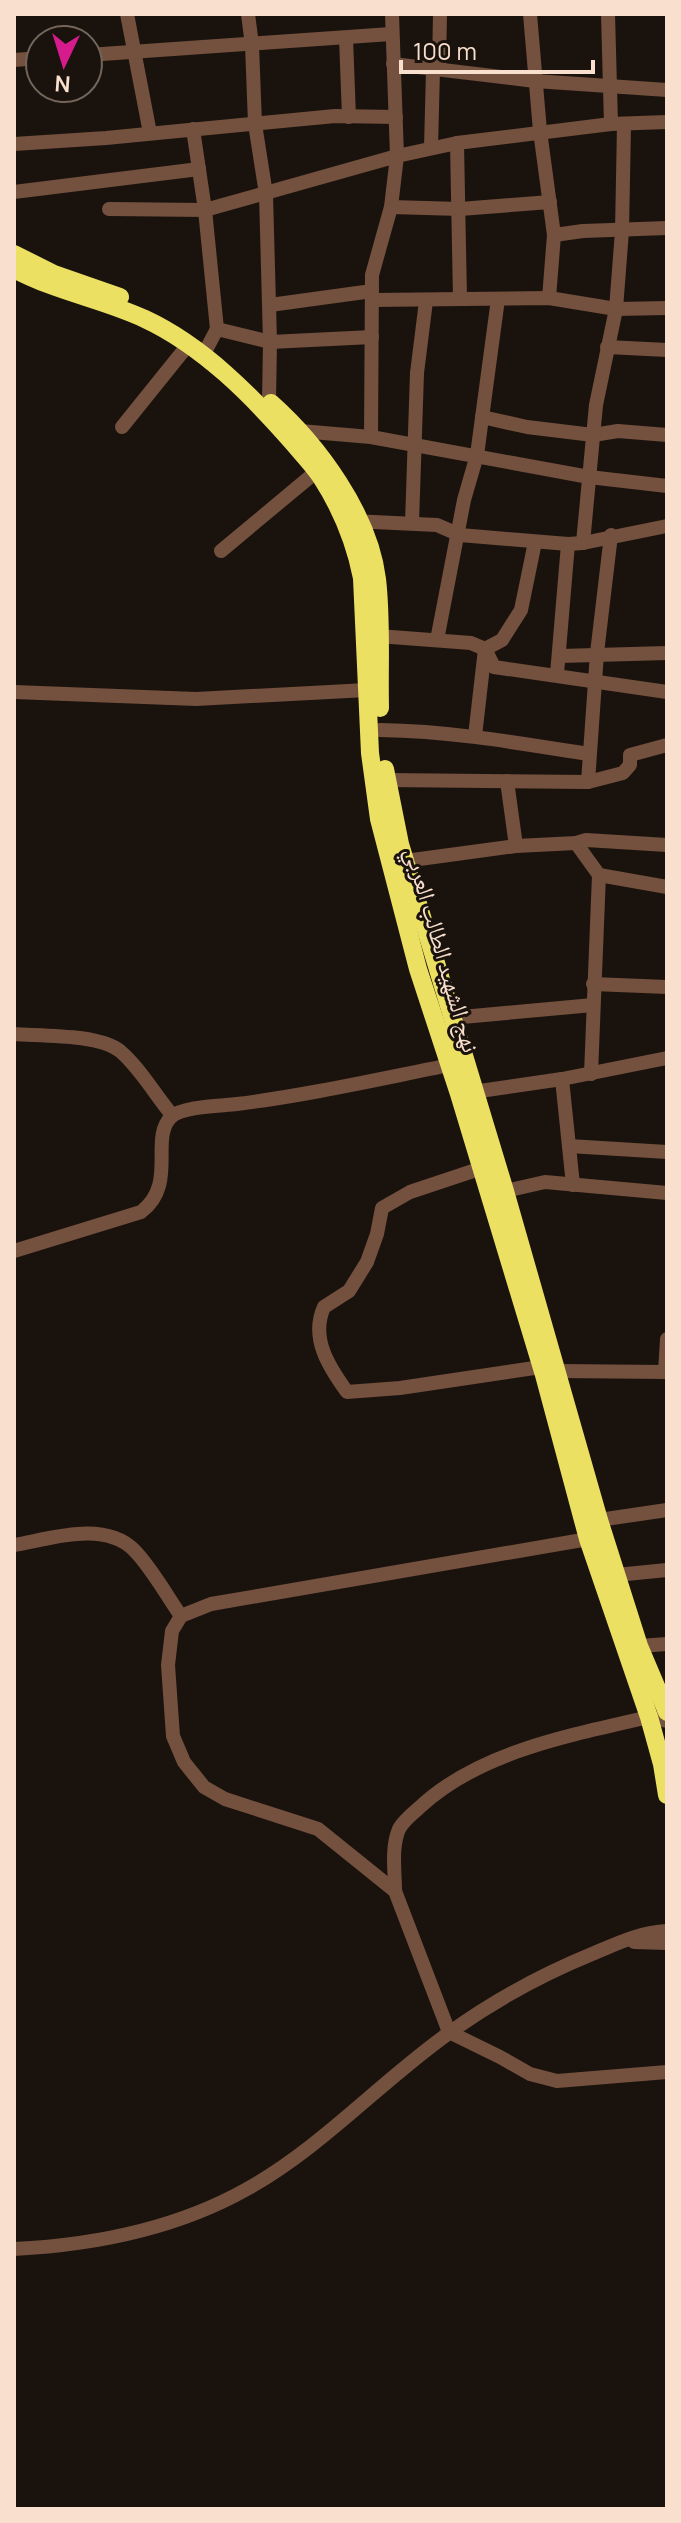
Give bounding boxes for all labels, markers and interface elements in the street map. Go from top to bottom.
north arrow [24,24,104,104]
scale bar [401,24,593,74]
text: 100 m [413,34,477,67]
text: N [54,68,72,99]
street label: نهج الشهيد الطالب العربي [394,843,489,1057]

